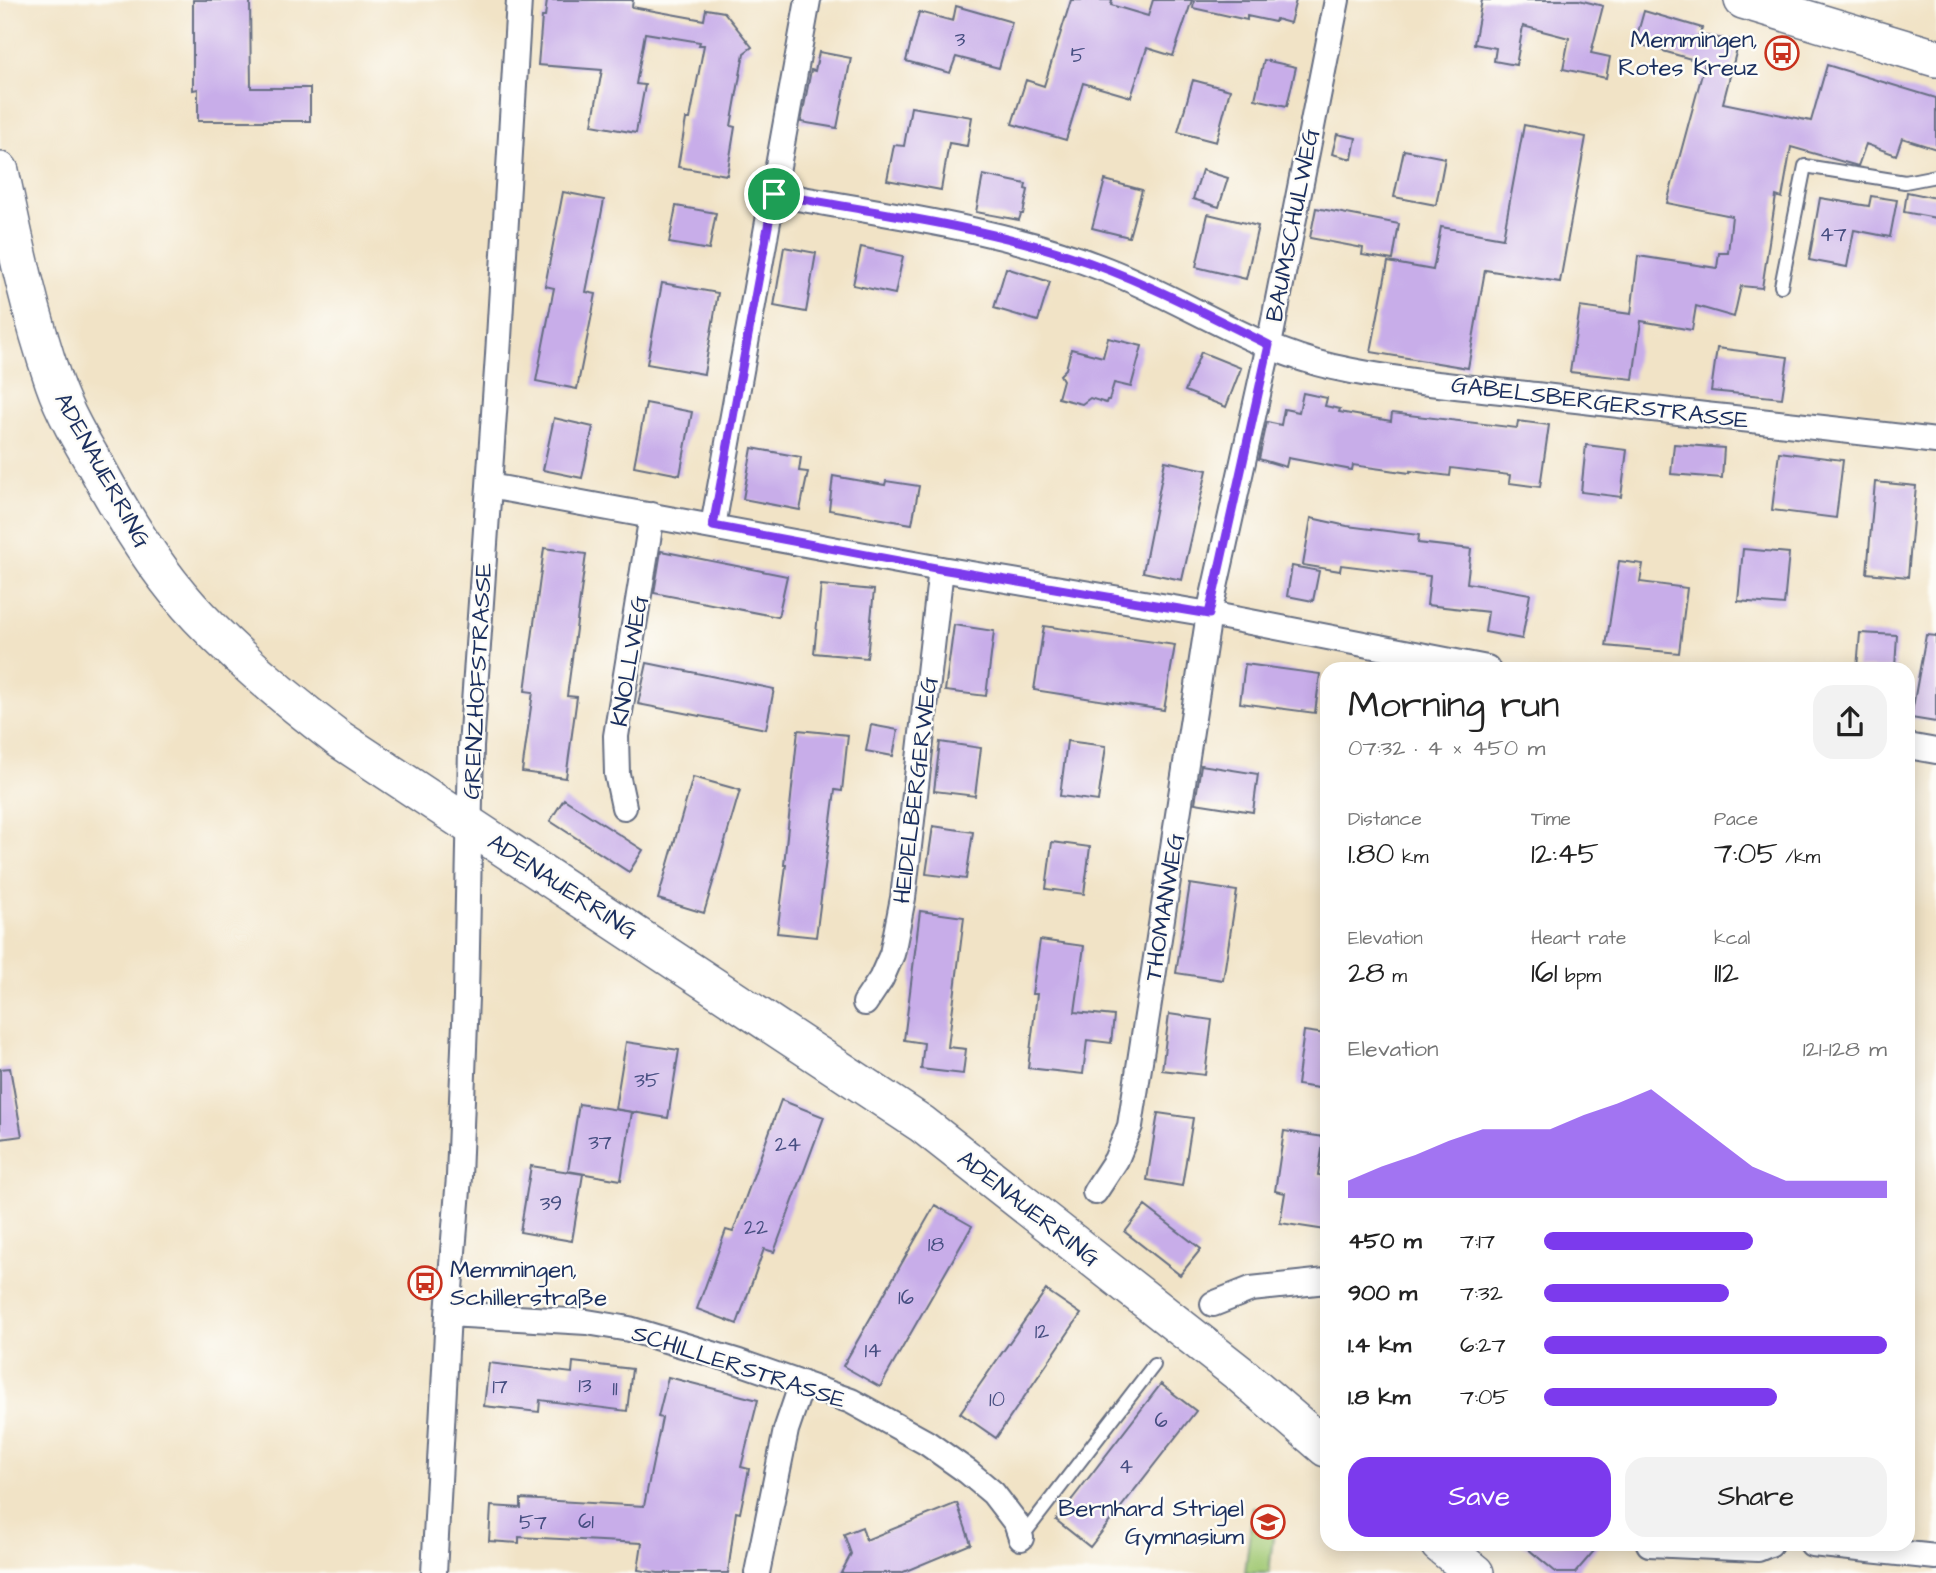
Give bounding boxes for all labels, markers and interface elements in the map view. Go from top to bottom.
place label: Memmingen, Rotes Kreuz [1618,23,1758,85]
house number: 3 [955,25,966,54]
bus stop icon: Memmingen, Rotes Kreuz [1763,34,1801,72]
house number: 5 [1071,41,1086,70]
street label: BAUMSCHULWEG [1258,125,1328,325]
pin [744,164,804,224]
icon: arrive [755,175,793,213]
house number: 47 [1819,220,1847,249]
street label: GABELSBERGERSTRASSE [1449,368,1751,438]
street label: ADENAUERRING [45,387,159,555]
street label: GRENZHOFSTRASSE [455,562,501,800]
street label: KNOLLWEG [603,593,657,729]
street label: HEIDELBERGERWEG [885,674,947,906]
text: Morning run [1348,680,1560,732]
button: share [1813,685,1887,759]
text: 07:32 · 4 × 450 m [1348,732,1545,764]
text: Distance [1348,806,1422,833]
text: Time [1531,806,1571,833]
text: Pace [1714,806,1758,833]
street label: ADENAUERRING [481,826,644,948]
street label: THOMANWEG [1137,830,1194,984]
text: 1.80 [1348,833,1394,875]
text: 12:45 [1531,833,1599,875]
text: 7:05 [1714,833,1778,875]
text: km [1394,844,1429,871]
text: /km [1778,844,1820,871]
text: Elevation [1348,925,1423,952]
text: Heart rate [1531,925,1626,952]
text: kcal [1714,925,1750,952]
text: 28 [1348,952,1385,994]
text: 161 [1531,952,1557,994]
text: 112 [1714,952,1739,994]
text: m [1385,963,1407,990]
text: bpm [1557,963,1601,990]
text: Elevation [1348,1033,1439,1065]
text: 121–128 m [1803,1033,1887,1065]
house number: 35 [634,1066,660,1095]
house number: 37 [588,1128,612,1157]
house number: 24 [775,1130,801,1159]
street label: ADENAUERRING [950,1142,1107,1276]
house number: 39 [540,1189,562,1218]
house number: 22 [744,1213,768,1242]
text: 450 m [1348,1225,1422,1257]
text: 7:17 [1460,1225,1495,1257]
house number: 18 [928,1230,945,1259]
place label: Memmingen, Schillerstraße [450,1253,607,1315]
bus stop icon: Memmingen, Schillerstraße [406,1264,444,1302]
text: 900 m [1348,1277,1417,1309]
text: 7:32 [1460,1277,1503,1309]
house number: 16 [898,1283,914,1312]
street label: SCHILLERSTRASSE [627,1316,850,1418]
house number: 12 [1035,1317,1049,1346]
text: 1.4 km [1348,1329,1411,1361]
text: 6:27 [1460,1329,1506,1361]
house number: 14 [865,1336,881,1365]
house number: 13 [578,1371,592,1400]
house number: 17 [492,1372,508,1401]
house number: 11 [612,1374,618,1403]
text: 1.8 km [1348,1381,1410,1413]
text: 7:05 [1460,1381,1509,1413]
house number: 10 [989,1385,1005,1414]
house number: 6 [1154,1406,1168,1435]
house number: 4 [1119,1452,1133,1481]
button: Save [1348,1457,1611,1537]
button: Share [1625,1457,1887,1537]
place label: Bernhard Strigel Gymnasium [1058,1492,1244,1555]
school or university icon: Bernhard Strigel Gymnasium [1249,1503,1287,1541]
house number: 61 [578,1507,594,1536]
house number: 57 [519,1508,547,1537]

